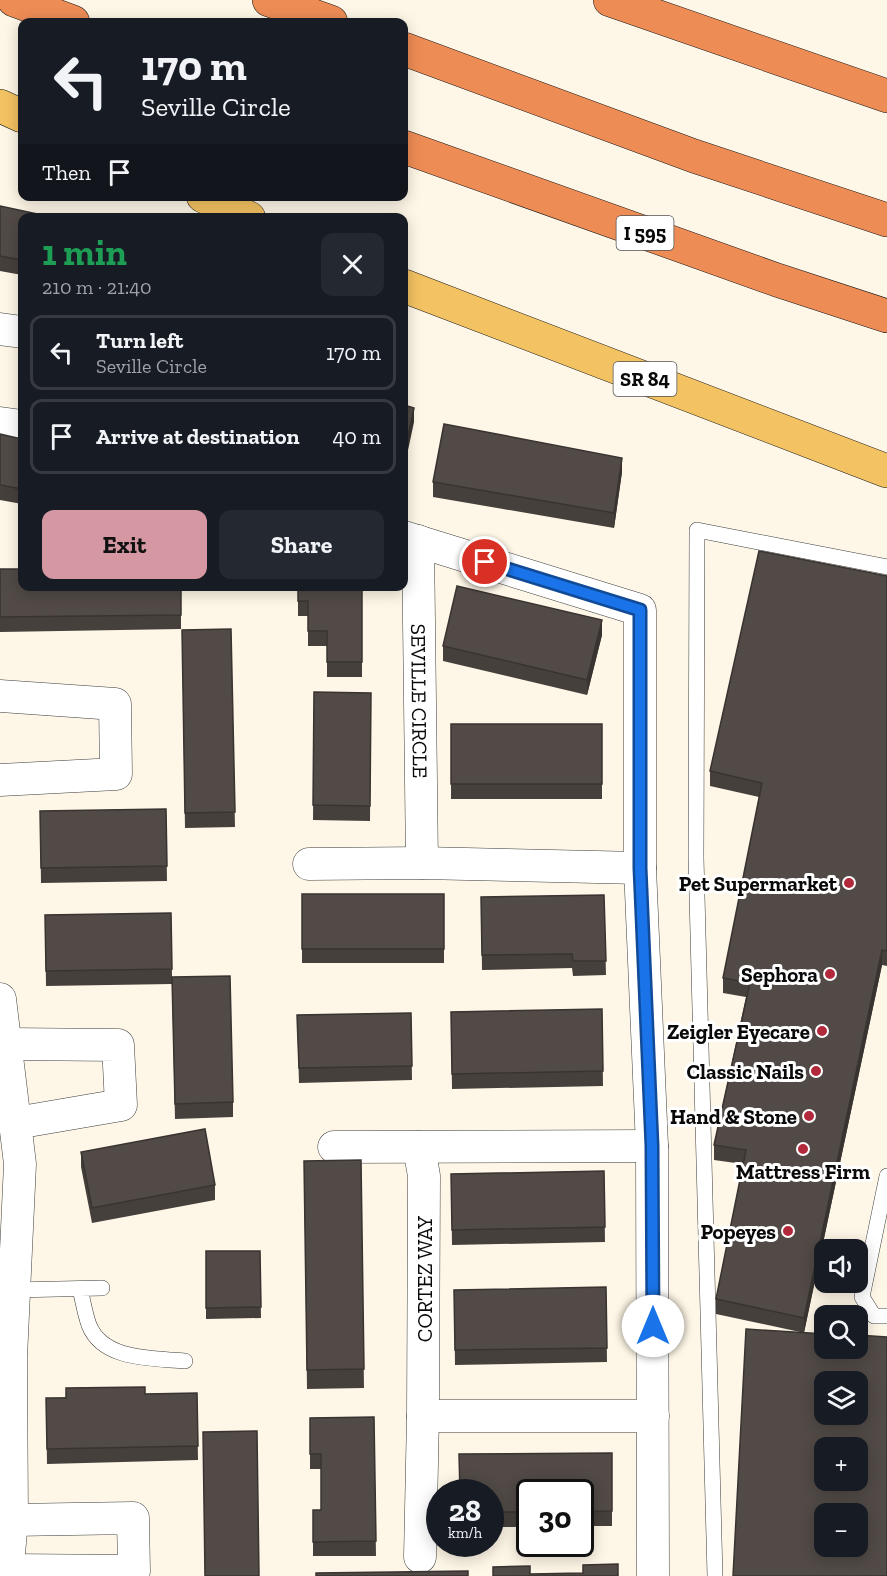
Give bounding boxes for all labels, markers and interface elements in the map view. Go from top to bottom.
text: 170 m [141,40,247,91]
icon: left [42,42,120,120]
text: Seville Circle [141,91,291,123]
icon: arrive [103,156,136,189]
text: Then [42,159,91,186]
road number: I 595 [616,216,674,250]
text: 1 min [42,231,127,274]
button: close [321,233,384,296]
text: 210 m · 21:40 [42,275,152,299]
text: Turn left [96,327,183,354]
icon: left [45,336,78,369]
text: 170 m [326,339,381,366]
text: Seville Circle [96,354,207,378]
road number: SR 84 [614,362,676,396]
icon: arrive [45,420,78,453]
text: Arrive at destination [96,423,299,450]
text: 40 m [332,423,381,450]
button: Exit [42,510,207,579]
button: Share [219,510,384,579]
pin [459,536,510,587]
icon: arrive [468,545,501,578]
street label: SEVILLE CIRCLE [407,624,433,778]
place label: Pet Supermarket [679,871,838,896]
marker: Pet Supermarket [842,876,856,890]
place label: Sephora [741,962,818,987]
marker: Sephora [823,967,837,981]
place label: Zeigler Eyecare [667,1019,810,1044]
marker: Zeigler Eyecare [815,1024,829,1038]
place label: Classic Nails [687,1059,804,1084]
marker: Classic Nails [809,1064,823,1078]
place label: Hand & Stone [670,1104,797,1129]
marker: Hand & Stone [802,1109,816,1123]
marker: Mattress Firm [796,1142,810,1156]
place label: Mattress Firm [736,1159,871,1184]
street label: CORTEZ WAY [412,1216,437,1342]
place label: Popeyes [700,1219,776,1244]
marker: Popeyes [781,1224,795,1238]
map controls [814,1239,868,1557]
button: sound [814,1239,868,1293]
position arrow [621,1294,685,1358]
button: search [814,1305,868,1359]
button: layers [814,1371,868,1425]
button: + [814,1437,868,1491]
speed limit sign: 30 [516,1479,594,1557]
text: 28 [449,1493,481,1529]
button: − [814,1503,868,1557]
text: km/h [448,1524,482,1542]

